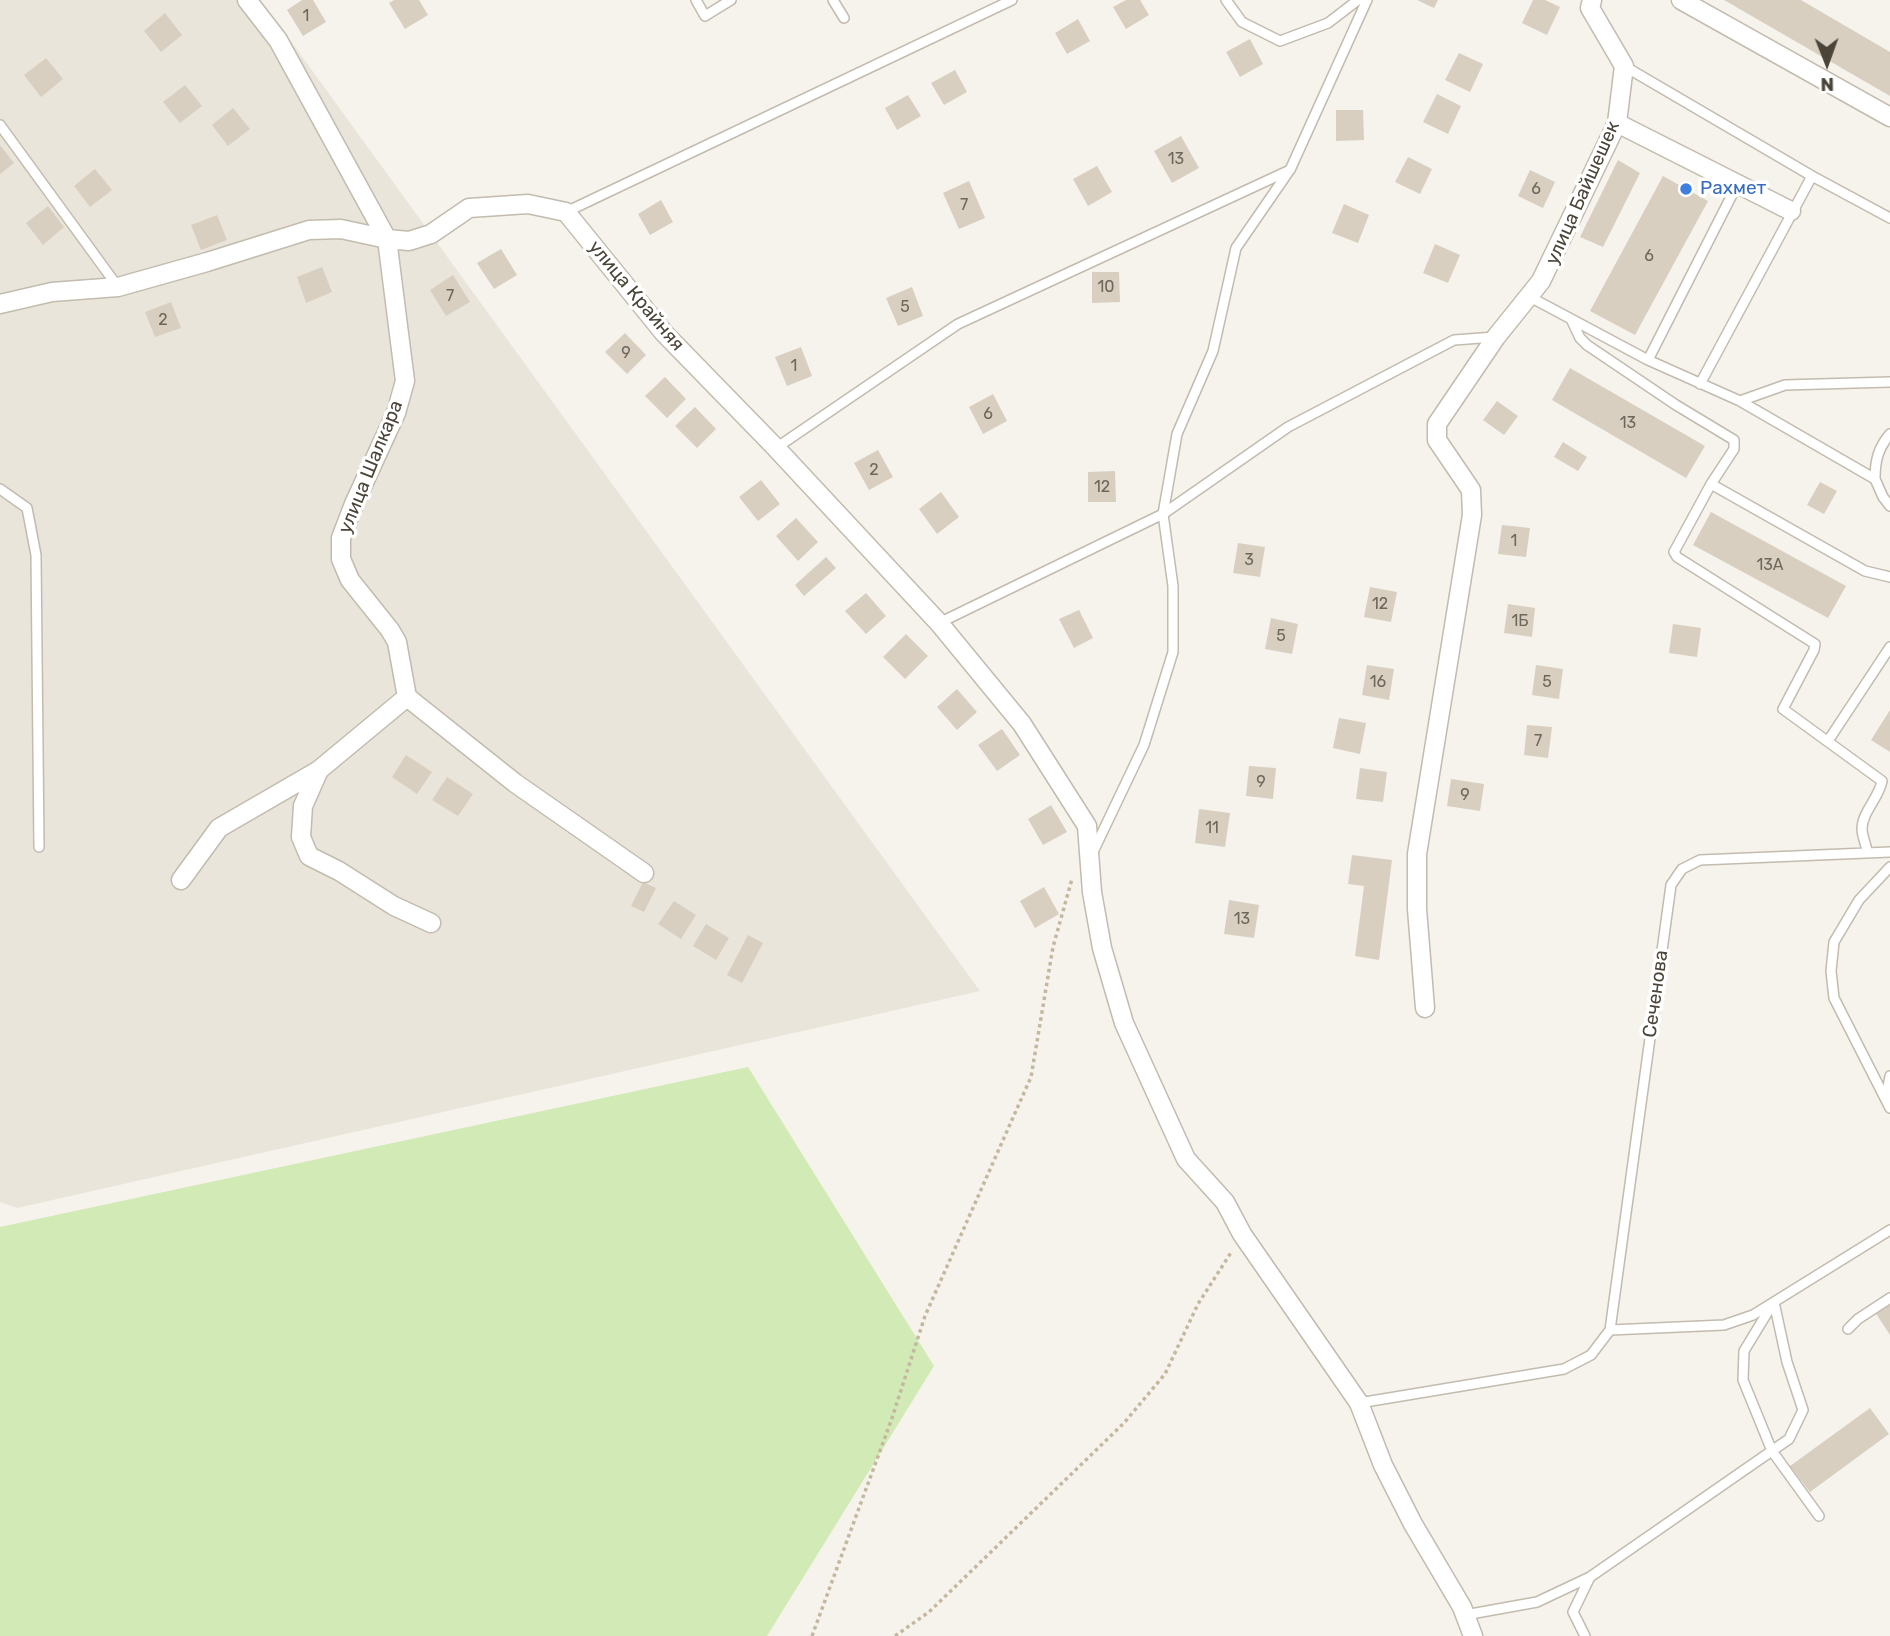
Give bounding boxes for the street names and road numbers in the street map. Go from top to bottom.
street label: улица Байшешек [1541,118,1625,268]
street label: улица Крайняя [583,236,689,356]
street label: улица Шалкара [334,397,408,537]
street label: Сеченова [1639,949,1673,1039]

